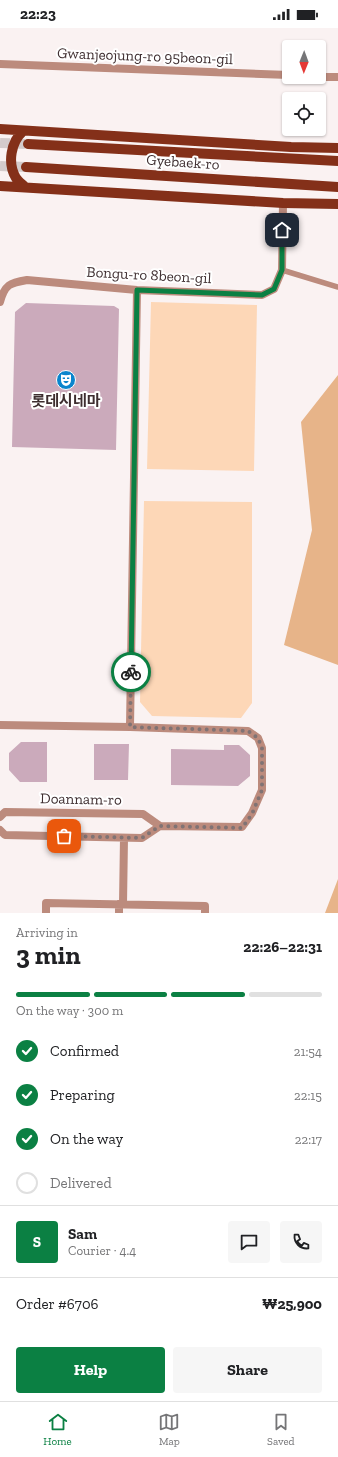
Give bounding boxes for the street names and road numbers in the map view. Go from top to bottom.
street label: Gwanjeojung-ro 95beon-gil [57,44,233,68]
street label: Gyebaek-ro [146,150,221,174]
street label: Bongu-ro 8beon-gil [86,263,212,287]
street label: Doannam-ro [40,789,122,809]

